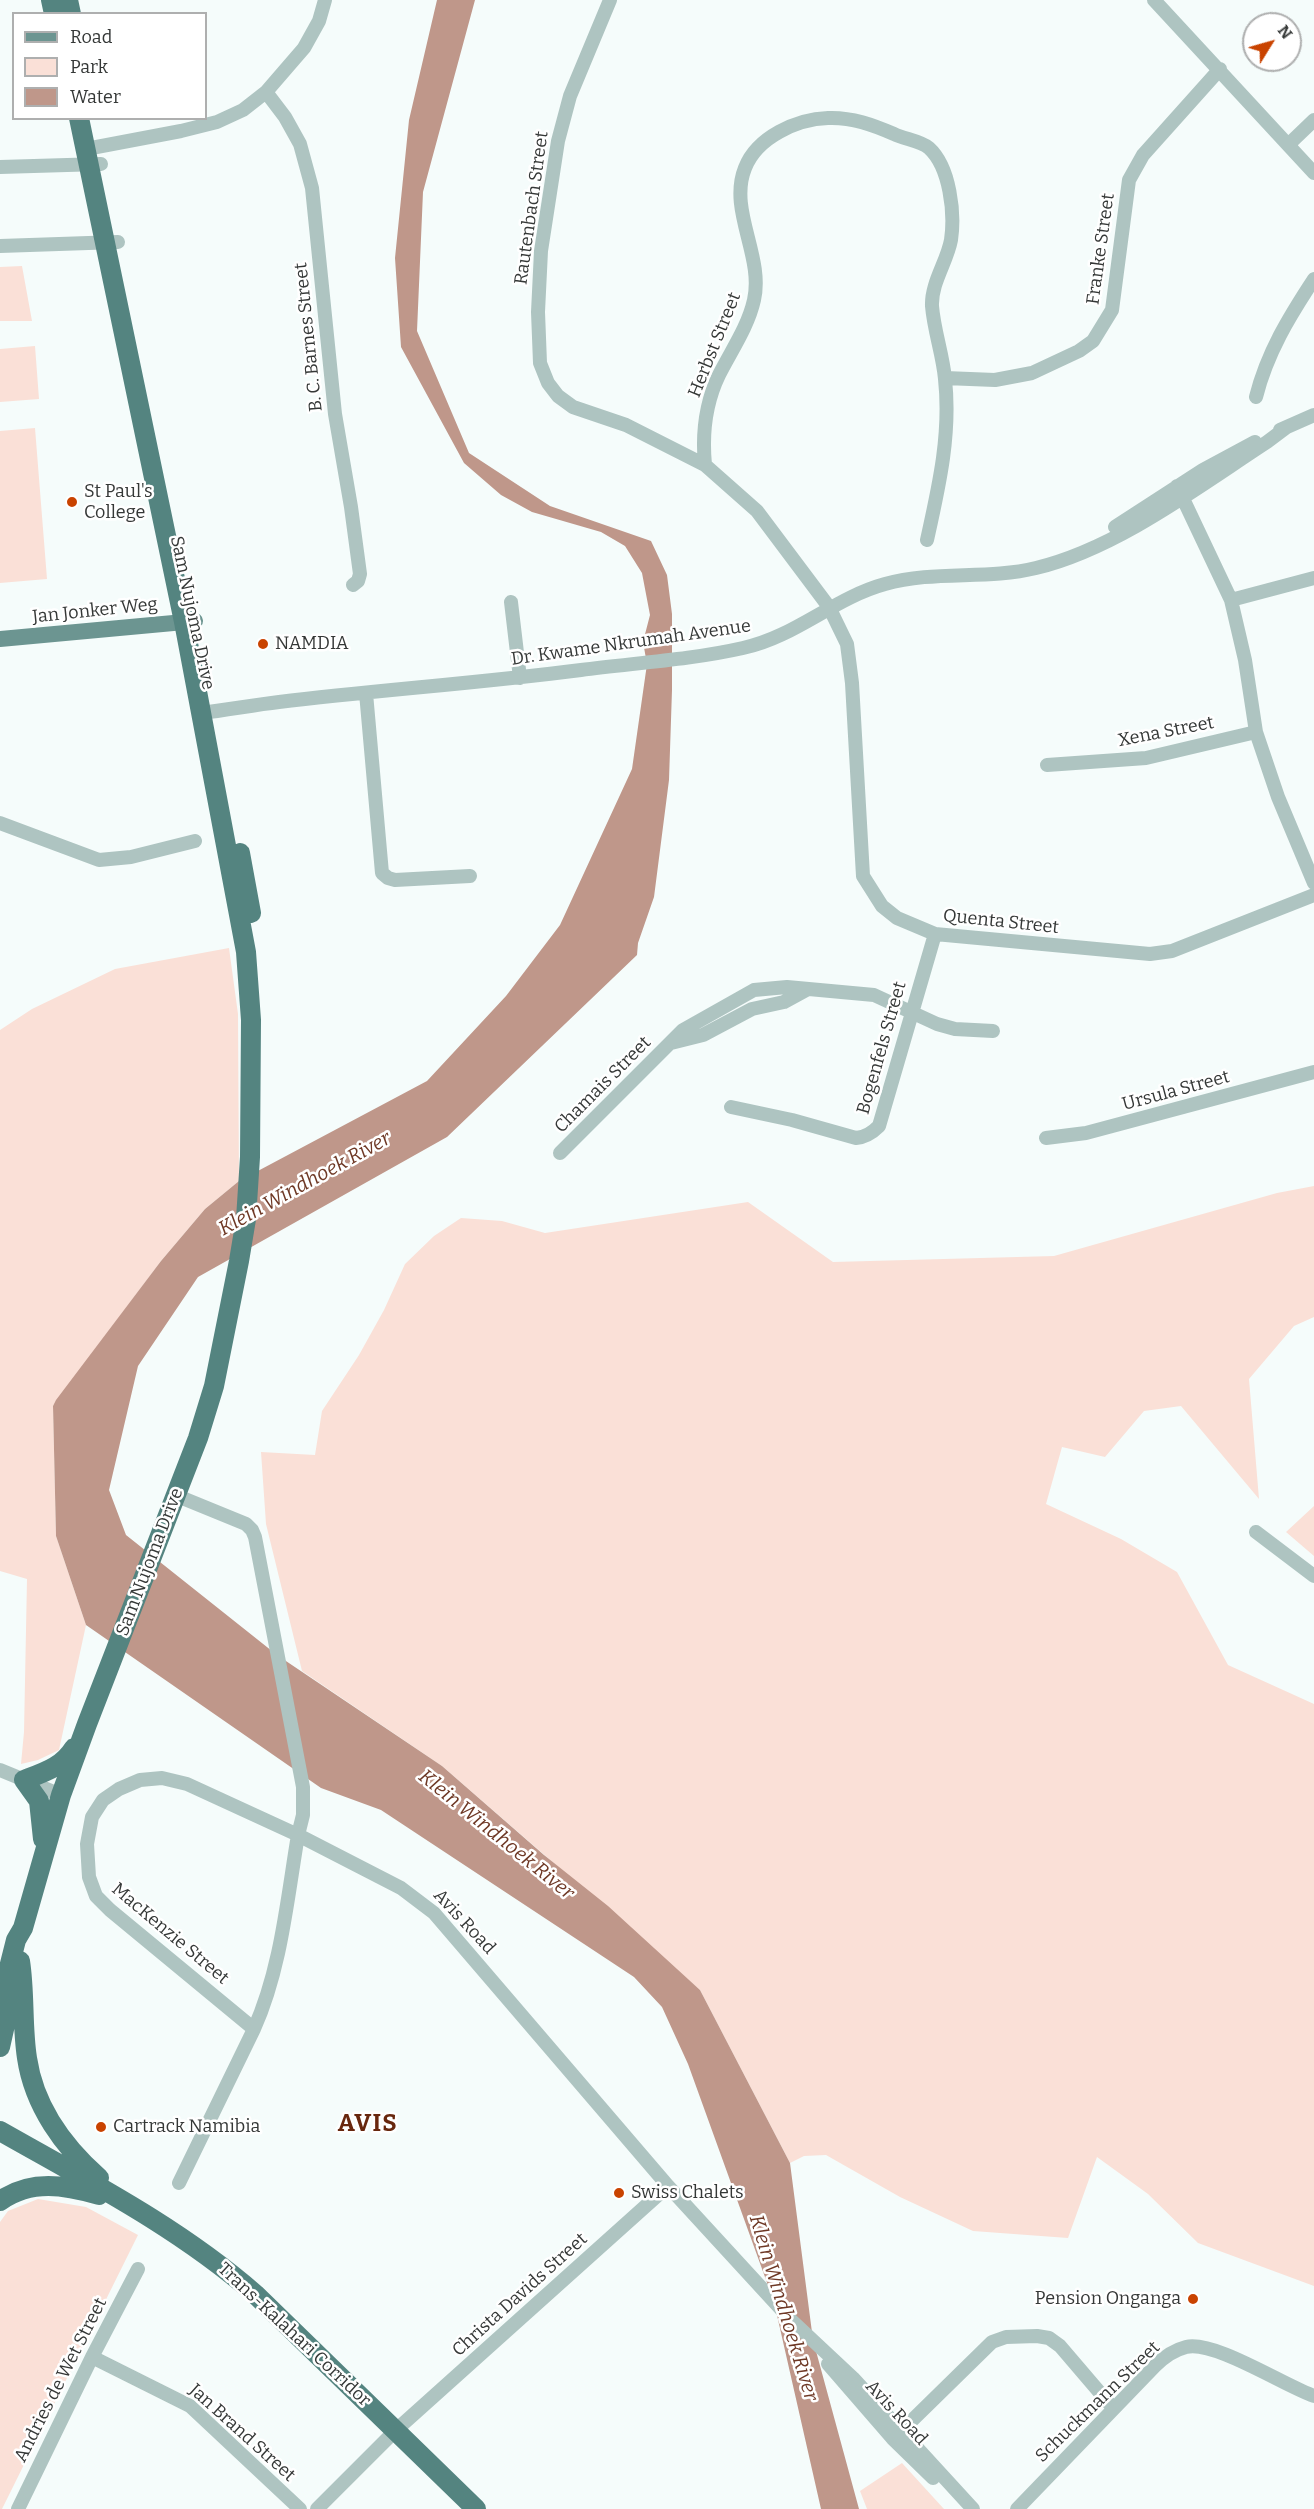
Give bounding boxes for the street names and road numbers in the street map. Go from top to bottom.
street label: Rautenbach Street [511,130,553,286]
street label: Franke Street [1082,192,1120,306]
street label: B. C. Barnes Street [290,261,328,413]
street label: Herbst Street [684,289,746,401]
street label: Sam Nujoma Drive [165,534,219,692]
street label: Jan Jonker Weg [31,594,159,628]
street label: Dr. Kwame Nkrumah Avenue [510,615,752,671]
street label: Xena Street [1116,712,1216,752]
street label: Quenta Street [942,905,1060,939]
street label: Bogenfels Street [853,979,911,1117]
street label: Chamais Street [550,1032,656,1138]
street label: Ursula Street [1120,1066,1232,1116]
street label: Sam Nujoma Drive [112,1485,188,1639]
street label: MacKenzie Street [107,1879,233,1989]
street label: Avis Road [428,1885,500,1959]
street label: Christa Davids Street [448,2229,592,2361]
street label: Trans-Kalahari Corridor [213,2259,375,2411]
street label: Andries de Wet Street [10,2294,112,2466]
street label: Schuckmann Street [1031,2337,1165,2467]
street label: Avis Road [860,2376,932,2450]
street label: Jan Brand Street [184,2380,300,2486]

